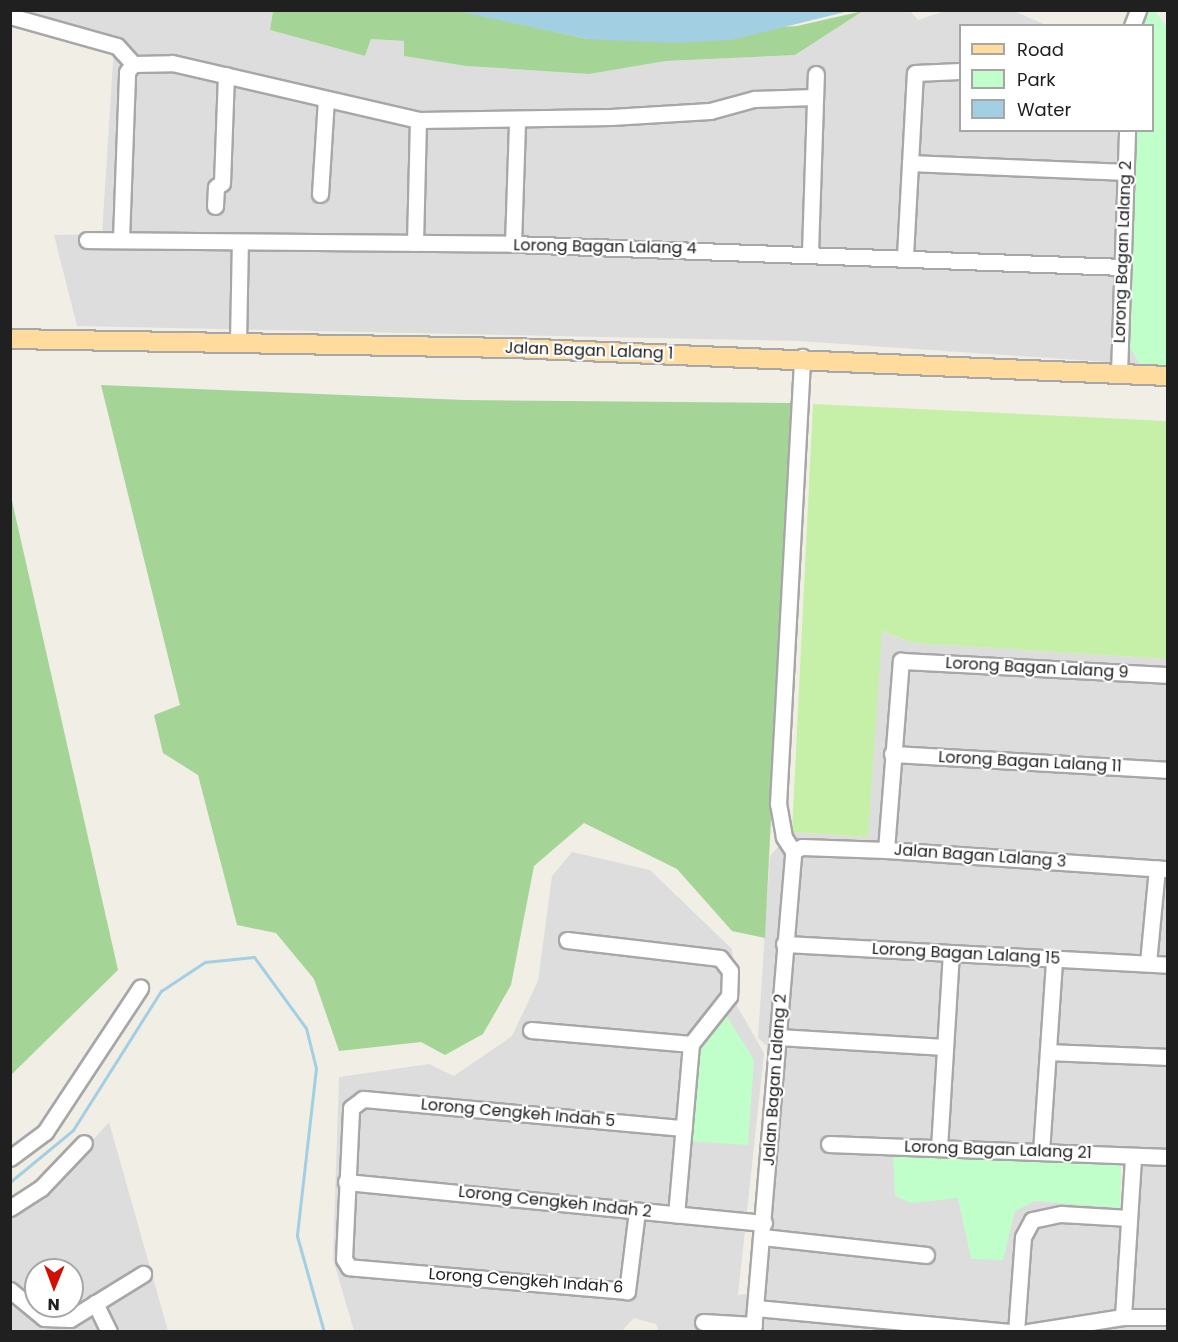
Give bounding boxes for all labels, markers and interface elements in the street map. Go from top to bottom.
legend [959,24,1154,132]
text: Road [1017,37,1064,62]
text: Park [1017,67,1056,92]
text: Water [1017,97,1071,122]
street label: Lorong Bagan Lalang 2 [1110,160,1136,344]
street label: Lorong Bagan Lalang 4 [513,236,697,258]
street label: Jalan Bagan Lalang 1 [505,338,673,364]
street label: Lorong Bagan Lalang 9 [945,654,1129,682]
street label: Lorong Bagan Lalang 11 [938,748,1122,776]
street label: Jalan Bagan Lalang 3 [893,840,1067,872]
street label: Lorong Bagan Lalang 15 [871,939,1061,969]
street label: Jalan Bagan Lalang 2 [759,993,791,1167]
street label: Lorong Cengkeh Indah 5 [420,1095,616,1131]
street label: Lorong Bagan Lalang 21 [904,1137,1092,1163]
street label: Lorong Cengkeh Indah 2 [457,1182,653,1222]
north arrow [24,1258,84,1318]
street label: Lorong Cengkeh Indah 6 [428,1265,624,1297]
text: N [47,1293,60,1316]

